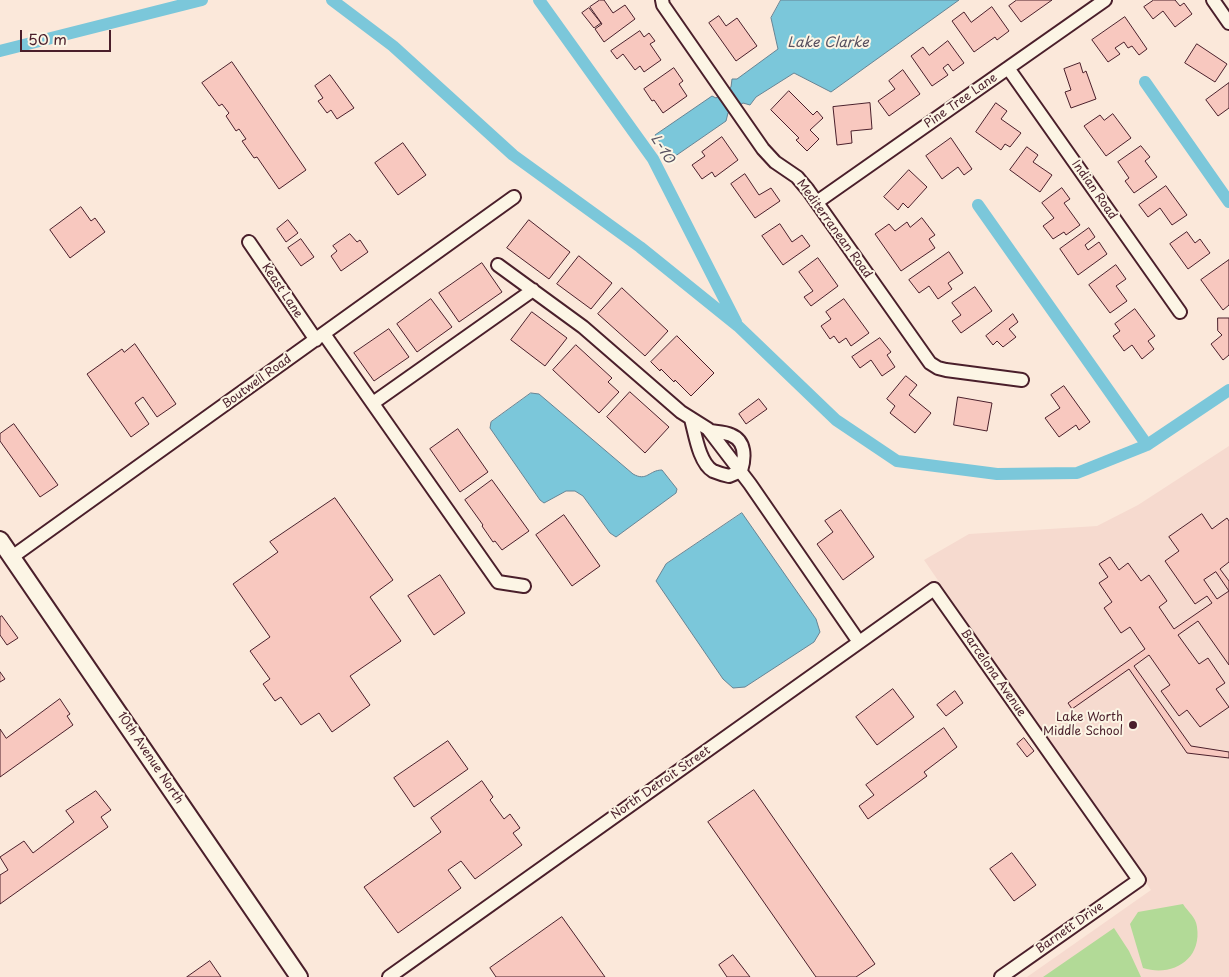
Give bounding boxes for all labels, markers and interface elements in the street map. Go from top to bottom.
scale bar [22,20,114,52]
text: 50 m [28,27,67,50]
water label: Lake Clarke [787,35,869,51]
street label: Pine Tree Lane [922,70,1000,132]
water label: L-10 [647,132,677,166]
street label: Indian Road [1068,158,1120,222]
street label: Mediterranean Road [793,177,875,281]
street label: Keast Lane [258,261,306,321]
street label: Boutwell Road [219,352,295,412]
street label: Barcelona Avenue [957,626,1029,720]
street label: 10th Avenue North [114,709,186,807]
place label: Lake Worth Middle School [1043,711,1123,739]
marker: Lake Worth Middle School [1127,719,1139,731]
street label: North Detroit Street [609,743,713,823]
street label: Barnett Drive [1033,899,1107,957]

